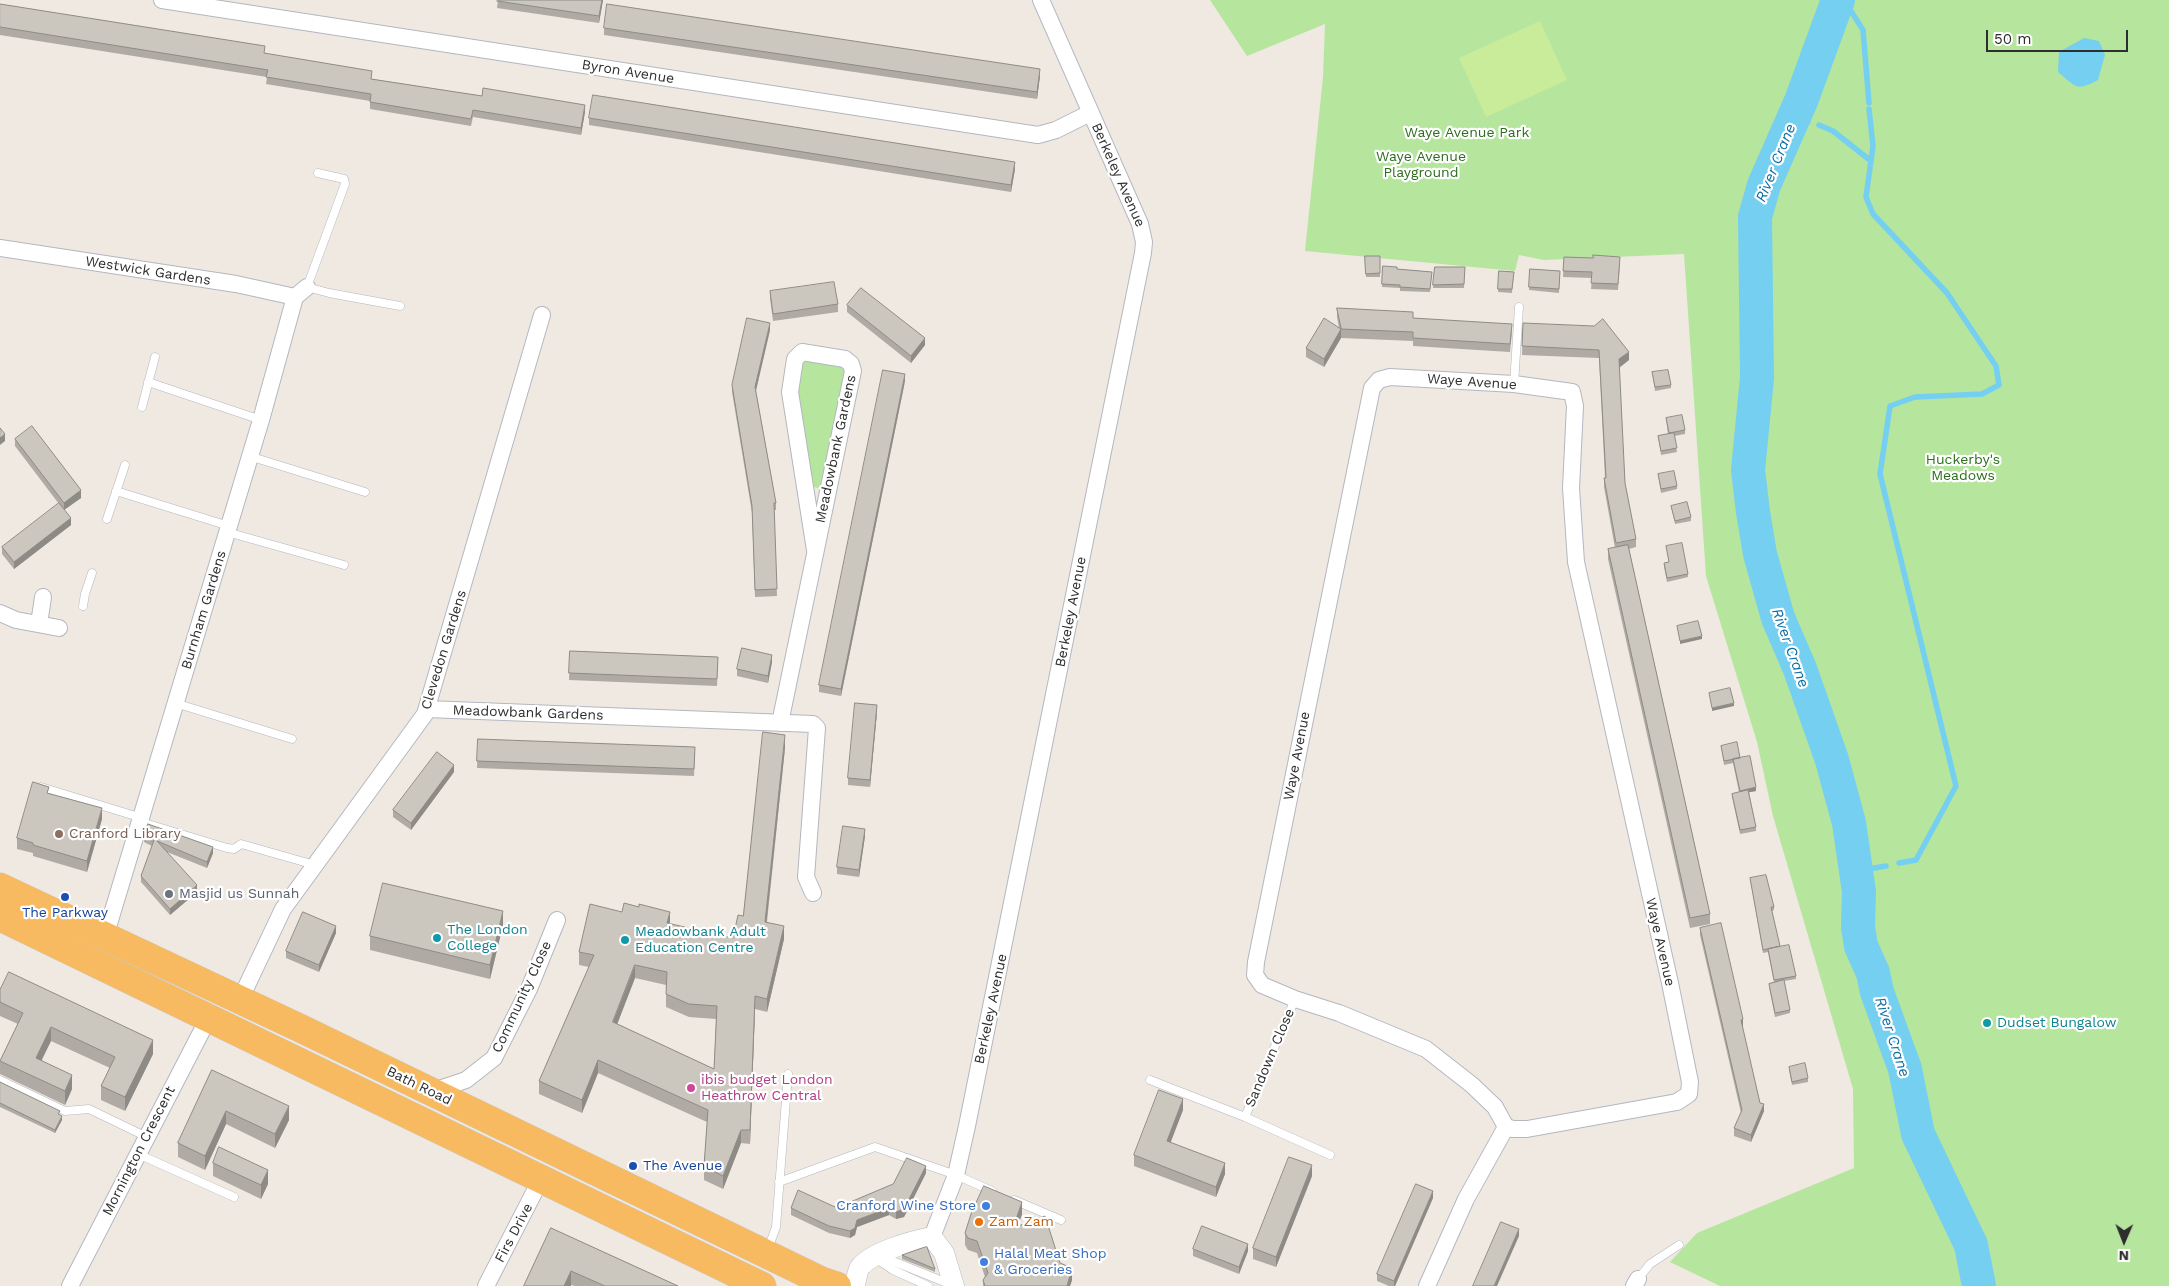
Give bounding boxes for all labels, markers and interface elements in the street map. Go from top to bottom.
scale bar [1989,20,2132,52]
text: 50 m [1994,30,2031,48]
street label: Byron Avenue [581,56,675,88]
street label: Berkeley Avenue [1088,120,1148,230]
water label: River Crane [1752,121,1800,205]
park label: Waye Avenue Park [1405,125,1529,141]
park label: Waye Avenue Playground [1376,149,1466,182]
street label: Westwick Gardens [84,253,212,289]
street label: Waye Avenue [1427,370,1517,394]
street label: Meadowbank Gardens [812,373,860,525]
park label: Huckerby's Meadows [1926,452,2000,484]
street label: Burnham Gardens [178,549,230,671]
street label: Berkeley Avenue [1052,555,1090,669]
street label: Clevedon Gardens [418,588,470,712]
water label: River Crane [1767,606,1813,690]
street label: Meadowbank Gardens [452,702,604,724]
street label: Waye Avenue [1280,710,1314,802]
place label: Cranford Library [69,826,181,842]
marker: Cranford Library [53,828,65,840]
place label: Masjid us Sunnah [179,886,299,902]
marker: Masjid us Sunnah [163,888,175,900]
marker: The Parkway [59,891,71,903]
street label: Waye Avenue [1642,896,1678,988]
place label: The Parkway [22,905,108,921]
place label: The London College [447,922,528,954]
place label: Meadowbank Adult Education Centre [635,924,766,956]
marker: The London College [431,932,443,944]
marker: Meadowbank Adult Education Centre [619,934,631,946]
street label: Community Close [489,938,555,1056]
street label: Berkeley Avenue [971,952,1011,1066]
water label: River Crane [1871,995,1913,1079]
street label: Sandown Close [1242,1006,1298,1110]
place label: Dudset Bungalow [1997,1015,2116,1031]
marker: Dudset Bungalow [1981,1017,1993,1029]
street label: Bath Road [384,1063,454,1109]
place label: ibis budget London Heathrow Central [701,1072,833,1104]
marker: ibis budget London Heathrow Central [685,1082,697,1094]
street label: Mornington Crescent [99,1083,179,1219]
place label: The Avenue [643,1158,722,1174]
marker: The Avenue [627,1160,639,1172]
place label: Cranford Wine Store [836,1198,976,1214]
marker: Cranford Wine Store [980,1200,992,1212]
street label: Firs Drive [491,1201,537,1265]
place label: Zam Zam [989,1214,1054,1230]
marker: Zam Zam [973,1216,985,1228]
north arrow [2099,1216,2149,1266]
place label: Halal Meat Shop & Groceries [994,1246,1106,1278]
text: N [2118,1248,2129,1264]
marker: Halal Meat Shop & Groceries [978,1256,990,1268]

